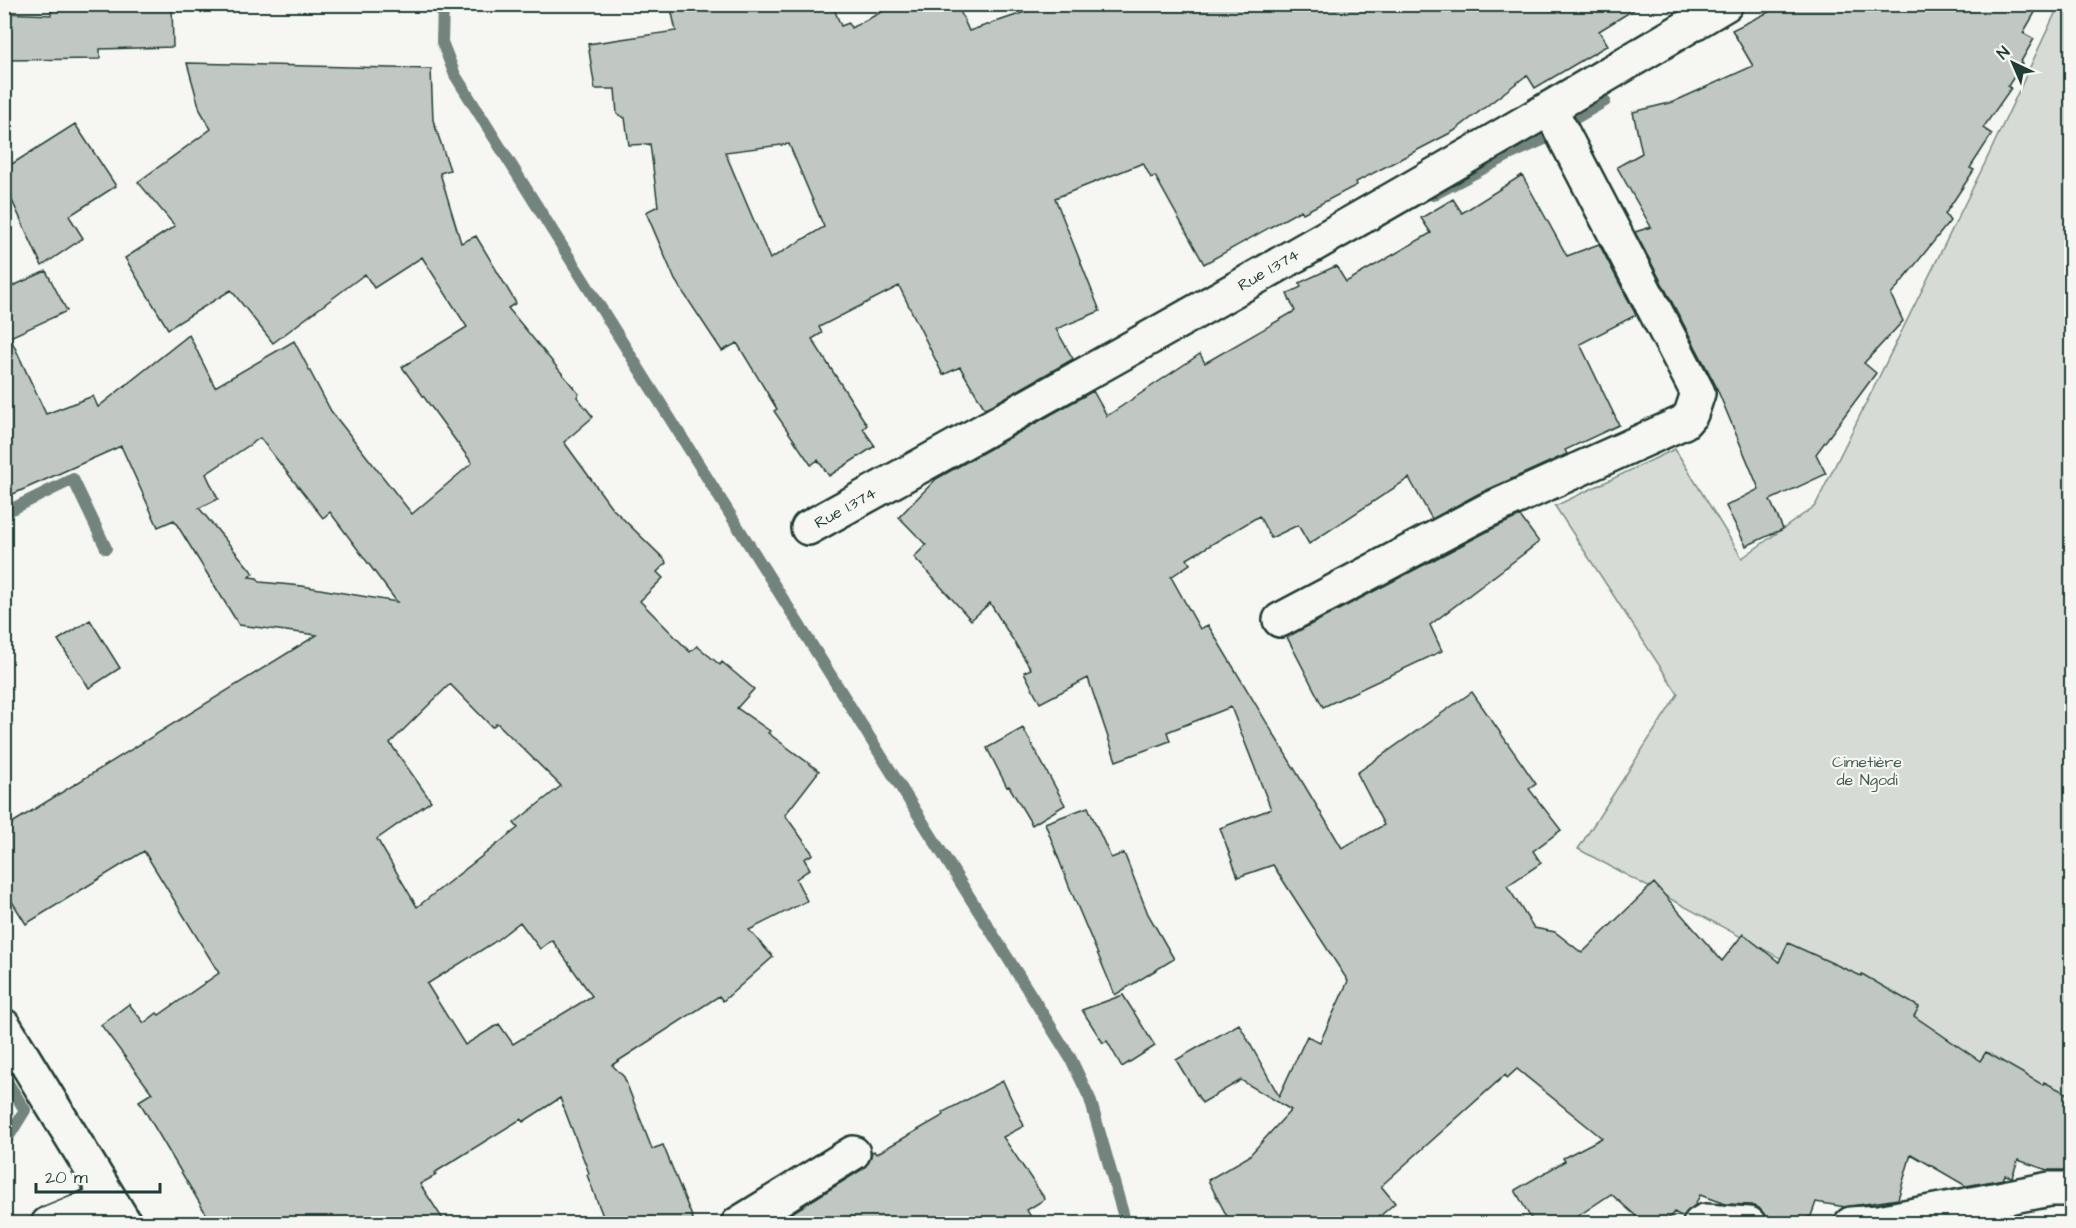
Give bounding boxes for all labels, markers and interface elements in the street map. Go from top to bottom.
north arrow [1983,33,2043,93]
text: N [1992,42,2015,64]
street label: Rue 1.374 [1234,243,1303,296]
street label: Rue 1.374 [811,482,881,534]
park label: Cimetière de Ngodi [1832,751,1902,792]
scale bar [36,1156,160,1194]
text: 20 m [45,1165,88,1190]

